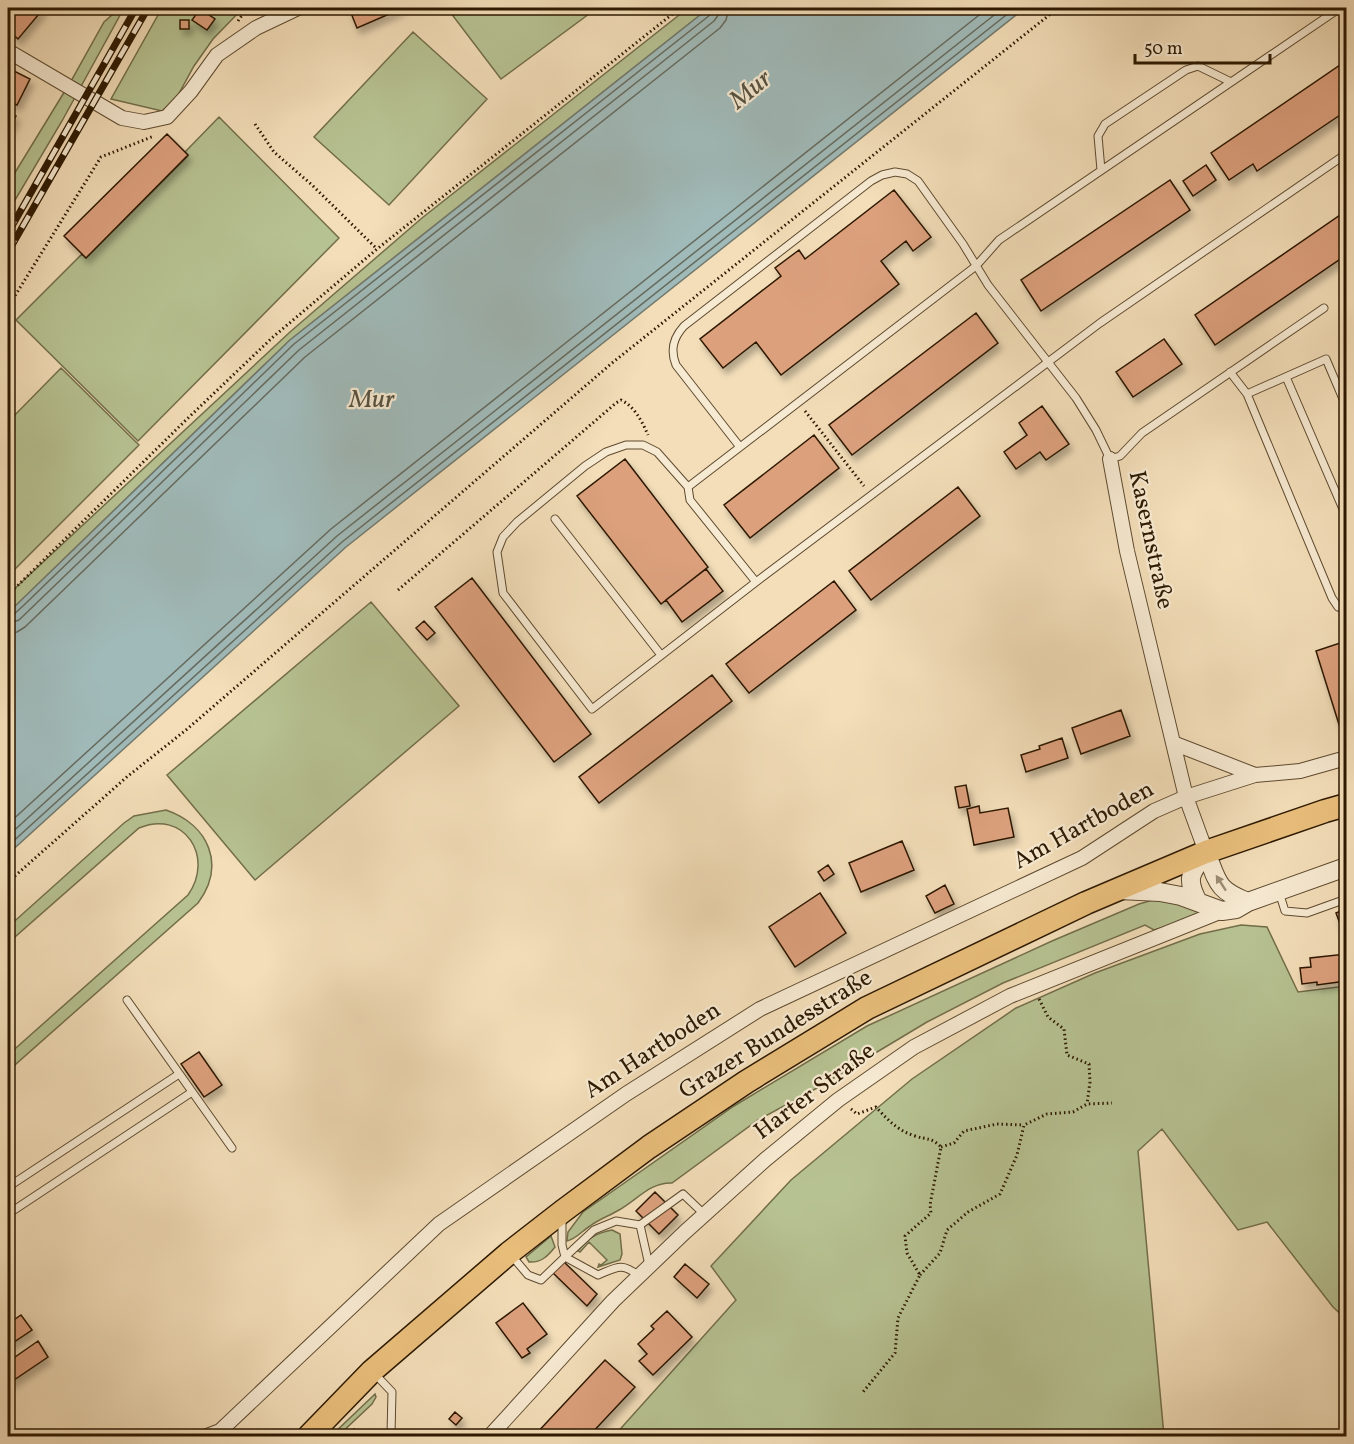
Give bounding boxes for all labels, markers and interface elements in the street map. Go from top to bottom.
scale bar [1135,27,1270,65]
text: 50 m [1144,37,1183,62]
water label: Mur [721,62,780,119]
water label: Mur [348,382,395,418]
street label: Kasernstraße [1119,468,1181,612]
street label: Am Hartboden [1007,773,1161,879]
one-way arrow [1215,875,1226,892]
street label: Grazer Bundesstraße [673,962,879,1108]
street label: Am Hartboden [578,994,728,1108]
street label: Harter Straße [747,1035,883,1149]

